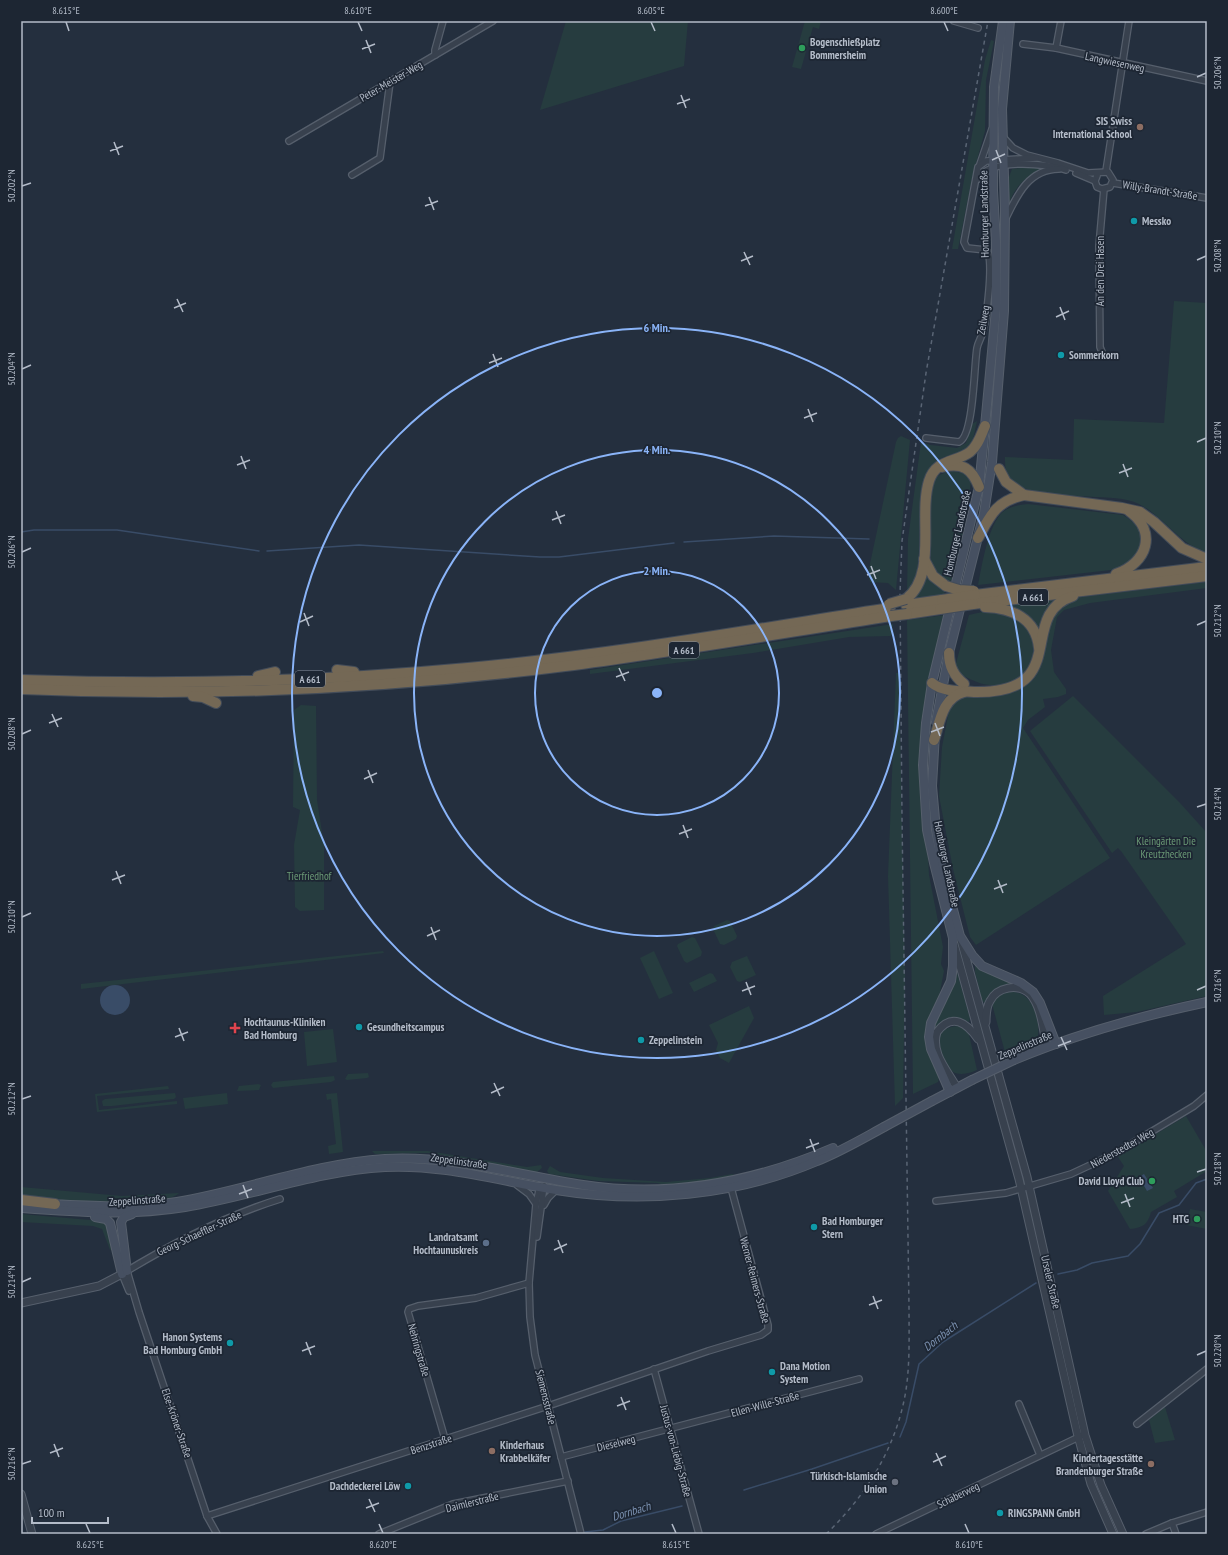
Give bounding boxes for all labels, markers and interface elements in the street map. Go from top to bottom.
text: 8.615°E [52,4,80,17]
text: 8.610°E [344,4,372,17]
text: 8.605°E [637,4,665,17]
text: 8.600°E [930,4,958,17]
place label: Bogenschießplatz Bommersheim [810,35,880,62]
marker: Bogenschießplatz Bommersheim [797,43,807,53]
street label: Langwiesenweg [1084,49,1146,75]
text: 50.206°N [1211,56,1224,90]
street label: Peter-Meister-Weg [357,57,425,105]
place label: SIS Swiss International School [1053,114,1132,141]
marker: SIS Swiss International School [1135,122,1145,132]
text: 50.202°N [5,169,18,203]
street label: Homburger Landstraße [976,170,992,258]
street label: Willy-Brandt-Straße [1122,177,1199,203]
place label: Messko [1142,214,1171,228]
marker: Messko [1129,216,1139,226]
street label: An den Drei Hasen [1093,236,1107,306]
text: 50.208°N [1211,239,1224,273]
street label: Zeilweg [974,304,992,336]
text: 6 Min. [644,320,671,335]
place label: Sommerkorn [1069,348,1119,362]
marker: Sommerkorn [1056,350,1066,360]
text: 50.204°N [5,352,18,386]
text: 50.210°N [1211,421,1224,455]
text: 4 Min. [644,442,671,457]
street label: Homburger Landstraße [940,488,974,577]
text: 50.206°N [5,535,18,569]
text: 2 Min. [644,563,671,578]
road number: A 661 [1018,589,1048,605]
text: 50.212°N [1211,604,1224,638]
road number: A 661 [669,642,699,658]
road number: A 661 [295,671,325,687]
centre of rings [650,686,664,700]
text: 50.208°N [5,717,18,751]
text: 50.214°N [1211,787,1224,821]
street label: Homburger Landstraße [931,820,963,909]
park label: Kleingärten Die Kreutzhecken [1136,834,1196,861]
park label: Tierfriedhof [287,869,333,883]
text: 50.210°N [5,900,18,934]
text: 50.216°N [1211,969,1224,1003]
place label: Hochtaunus-Kliniken Bad Homburg [244,1015,326,1042]
place label: Gesundheitscampus [367,1020,445,1034]
marker: Hochtaunus-Kliniken Bad Homburg [229,1022,241,1034]
marker: Gesundheitscampus [354,1022,364,1032]
street label: Zeppelinstraße [996,1027,1054,1063]
place label: Zeppelinstein [649,1033,702,1047]
marker: Zeppelinstein [636,1035,646,1045]
text: 50.212°N [5,1082,18,1116]
street label: Niederstedter Weg [1088,1125,1156,1171]
street label: Zeppelinstraße [430,1150,489,1172]
text: 50.218°N [1211,1152,1224,1186]
place label: David Lloyd Club [1079,1174,1144,1188]
marker: David Lloyd Club [1147,1176,1157,1186]
street label: Zeppelinstraße [108,1191,166,1209]
street label: Georg-Schaeffler-Straße [154,1207,244,1259]
place label: HTG [1173,1212,1189,1226]
place label: Bad Homburger Stern [822,1214,884,1241]
marker: HTG [1192,1214,1202,1224]
marker: Bad Homburger Stern [809,1222,819,1232]
place label: Landratsamt Hochtaunuskreis [413,1230,479,1257]
street label: Werner-Reimers-Straße [737,1235,773,1325]
marker: Landratsamt Hochtaunuskreis [481,1238,491,1248]
street label: Urseler Straße [1038,1254,1064,1311]
text: 50.214°N [5,1265,18,1299]
water label: Dornbach [920,1317,961,1354]
street label: Nehringstraße [405,1322,433,1378]
place label: Hanon Systems Bad Homburg GmbH [143,1330,222,1357]
text: 50.220°N [1211,1334,1224,1368]
marker: Hanon Systems Bad Homburg GmbH [225,1338,235,1348]
place label: Dana Motion System [780,1359,830,1386]
marker: Dana Motion System [767,1367,777,1377]
street label: Siemensstraße [532,1368,560,1426]
street label: Else-Kröner-Straße [159,1387,196,1460]
street label: Ellen-Wille-Straße [729,1388,801,1420]
street label: Justus-von-Liebig-Straße [657,1403,695,1499]
street label: Benzstraße [409,1431,454,1457]
street label: Dieselweg [595,1431,637,1455]
place label: Kinderhaus Krabbelkäfer [500,1438,551,1465]
marker: Kinderhaus Krabbelkäfer [487,1446,497,1456]
text: 50.216°N [5,1447,18,1481]
place label: Kindertagesstätte Brandenburger Straße [1056,1451,1143,1478]
marker: Kindertagesstätte Brandenburger Straße [1146,1459,1156,1469]
place label: Türkisch-Islamische Union [810,1469,887,1496]
marker: Türkisch-Islamische Union [890,1477,900,1487]
place label: Dachdeckerei Löw [330,1479,400,1493]
street label: Schaberweg [934,1479,982,1511]
marker: Dachdeckerei Löw [403,1481,413,1491]
street label: Daimlerstraße [444,1489,500,1515]
water label: Dornbach [610,1498,653,1524]
scale bar [32,1499,108,1525]
text: 100 m [38,1505,65,1520]
place label: RINGSPANN GmbH [1008,1506,1080,1520]
marker: RINGSPANN GmbH [995,1508,1005,1518]
text: 8.625°E [76,1538,104,1551]
text: 8.620°E [369,1538,397,1551]
text: 8.615°E [662,1538,690,1551]
text: 8.610°E [955,1538,983,1551]

